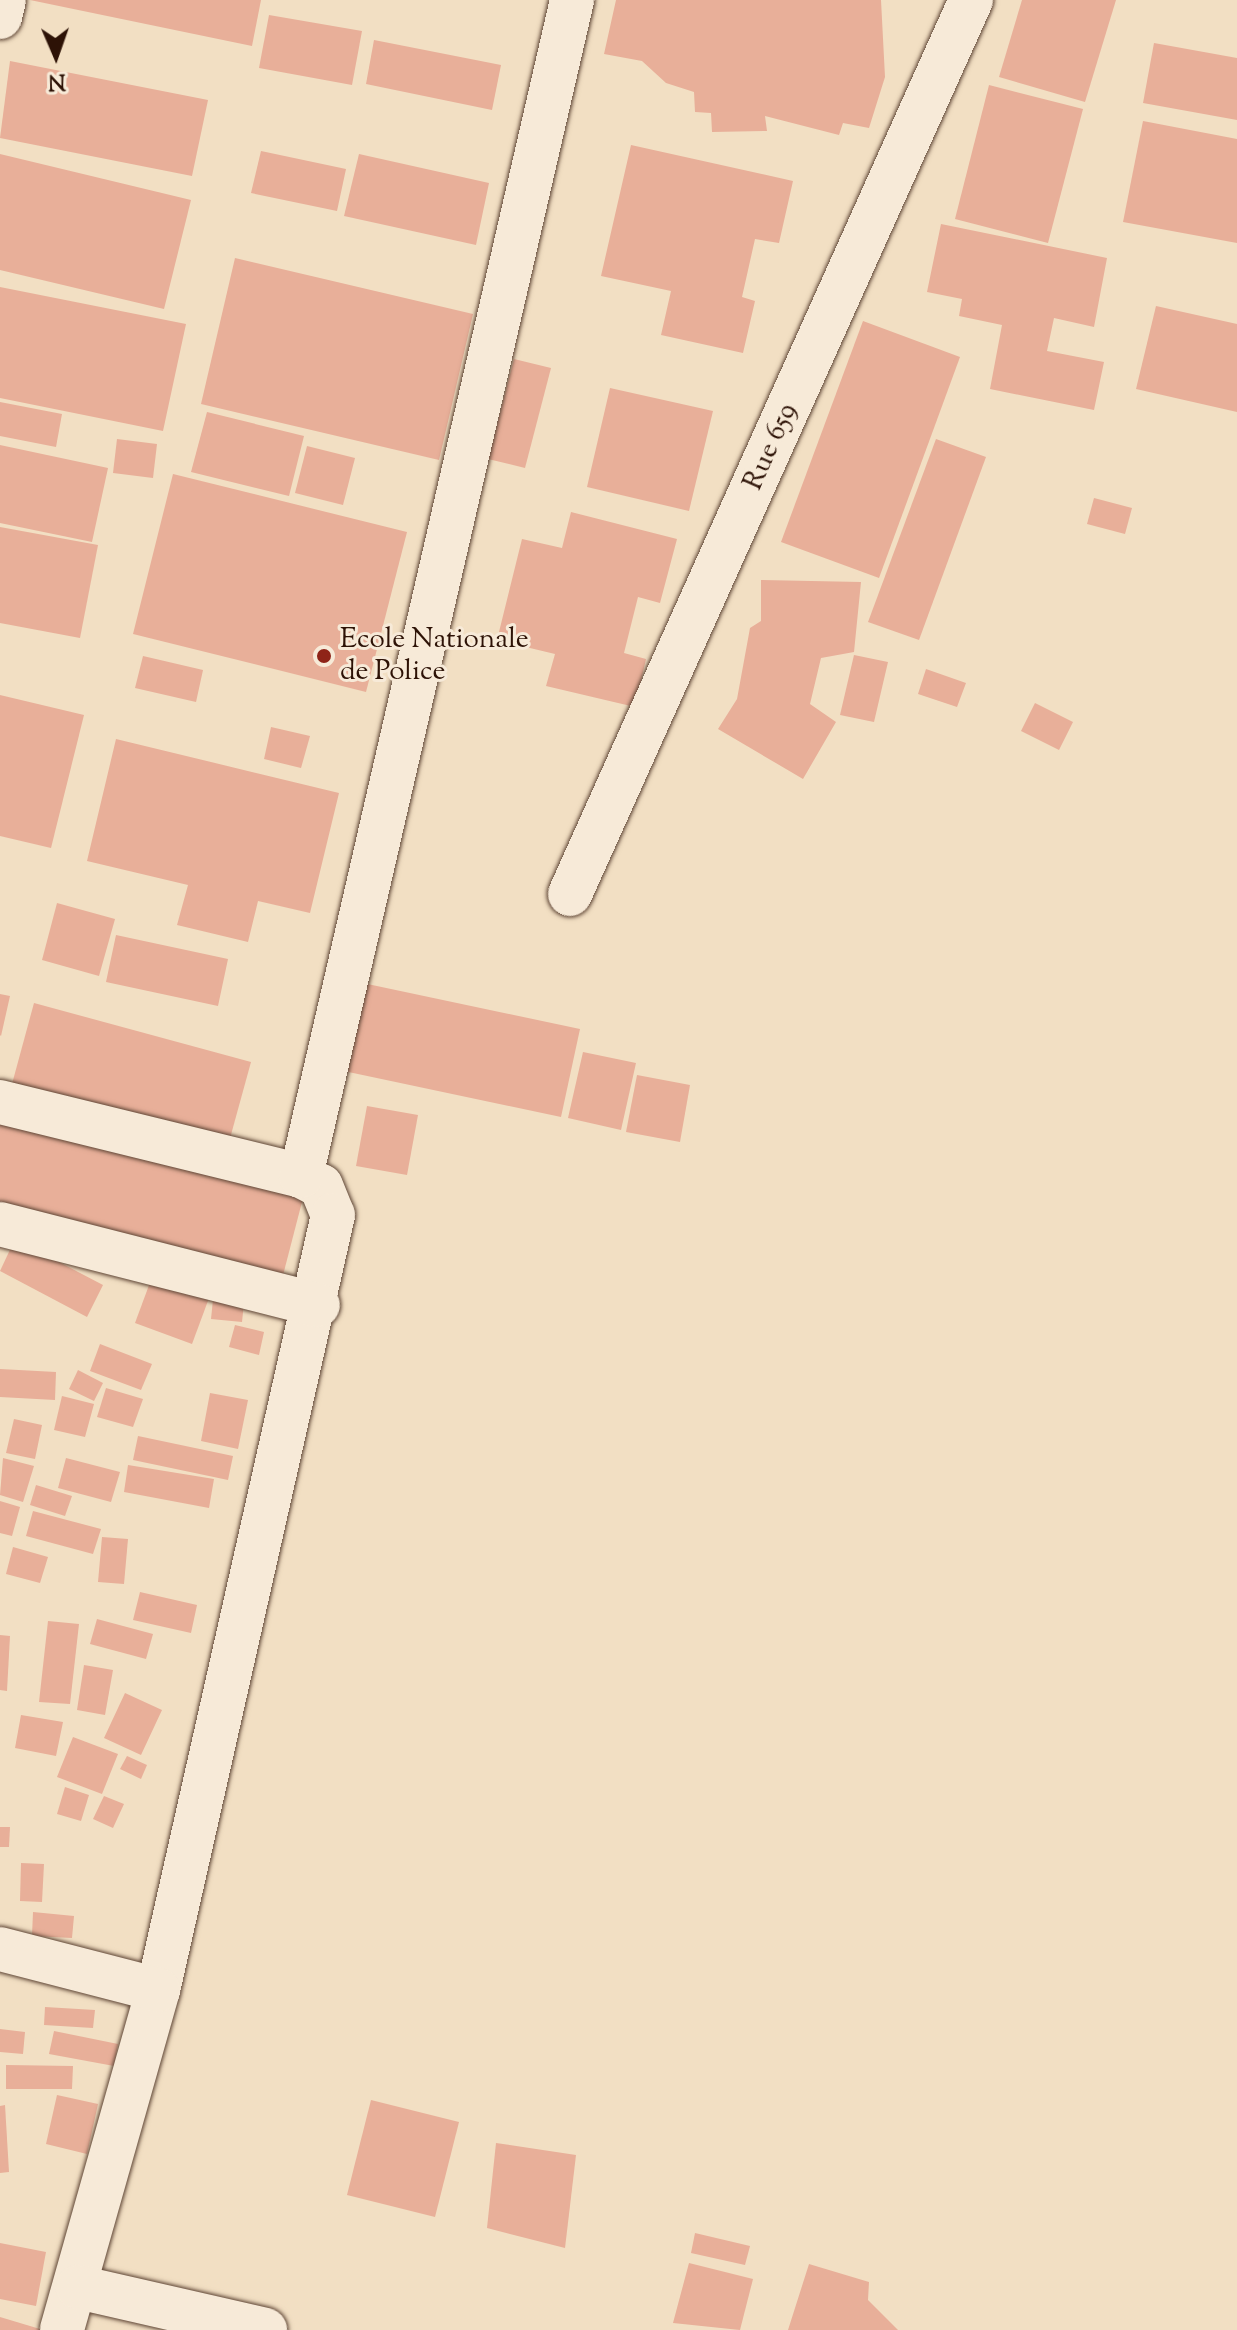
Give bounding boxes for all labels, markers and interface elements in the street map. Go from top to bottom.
north arrow [16,16,96,96]
text: N [48,64,66,96]
street label: Rue 659 [737,398,805,496]
place label: Ecole Nationale de Police [340,623,529,689]
marker: Ecole Nationale de Police [315,647,333,665]

